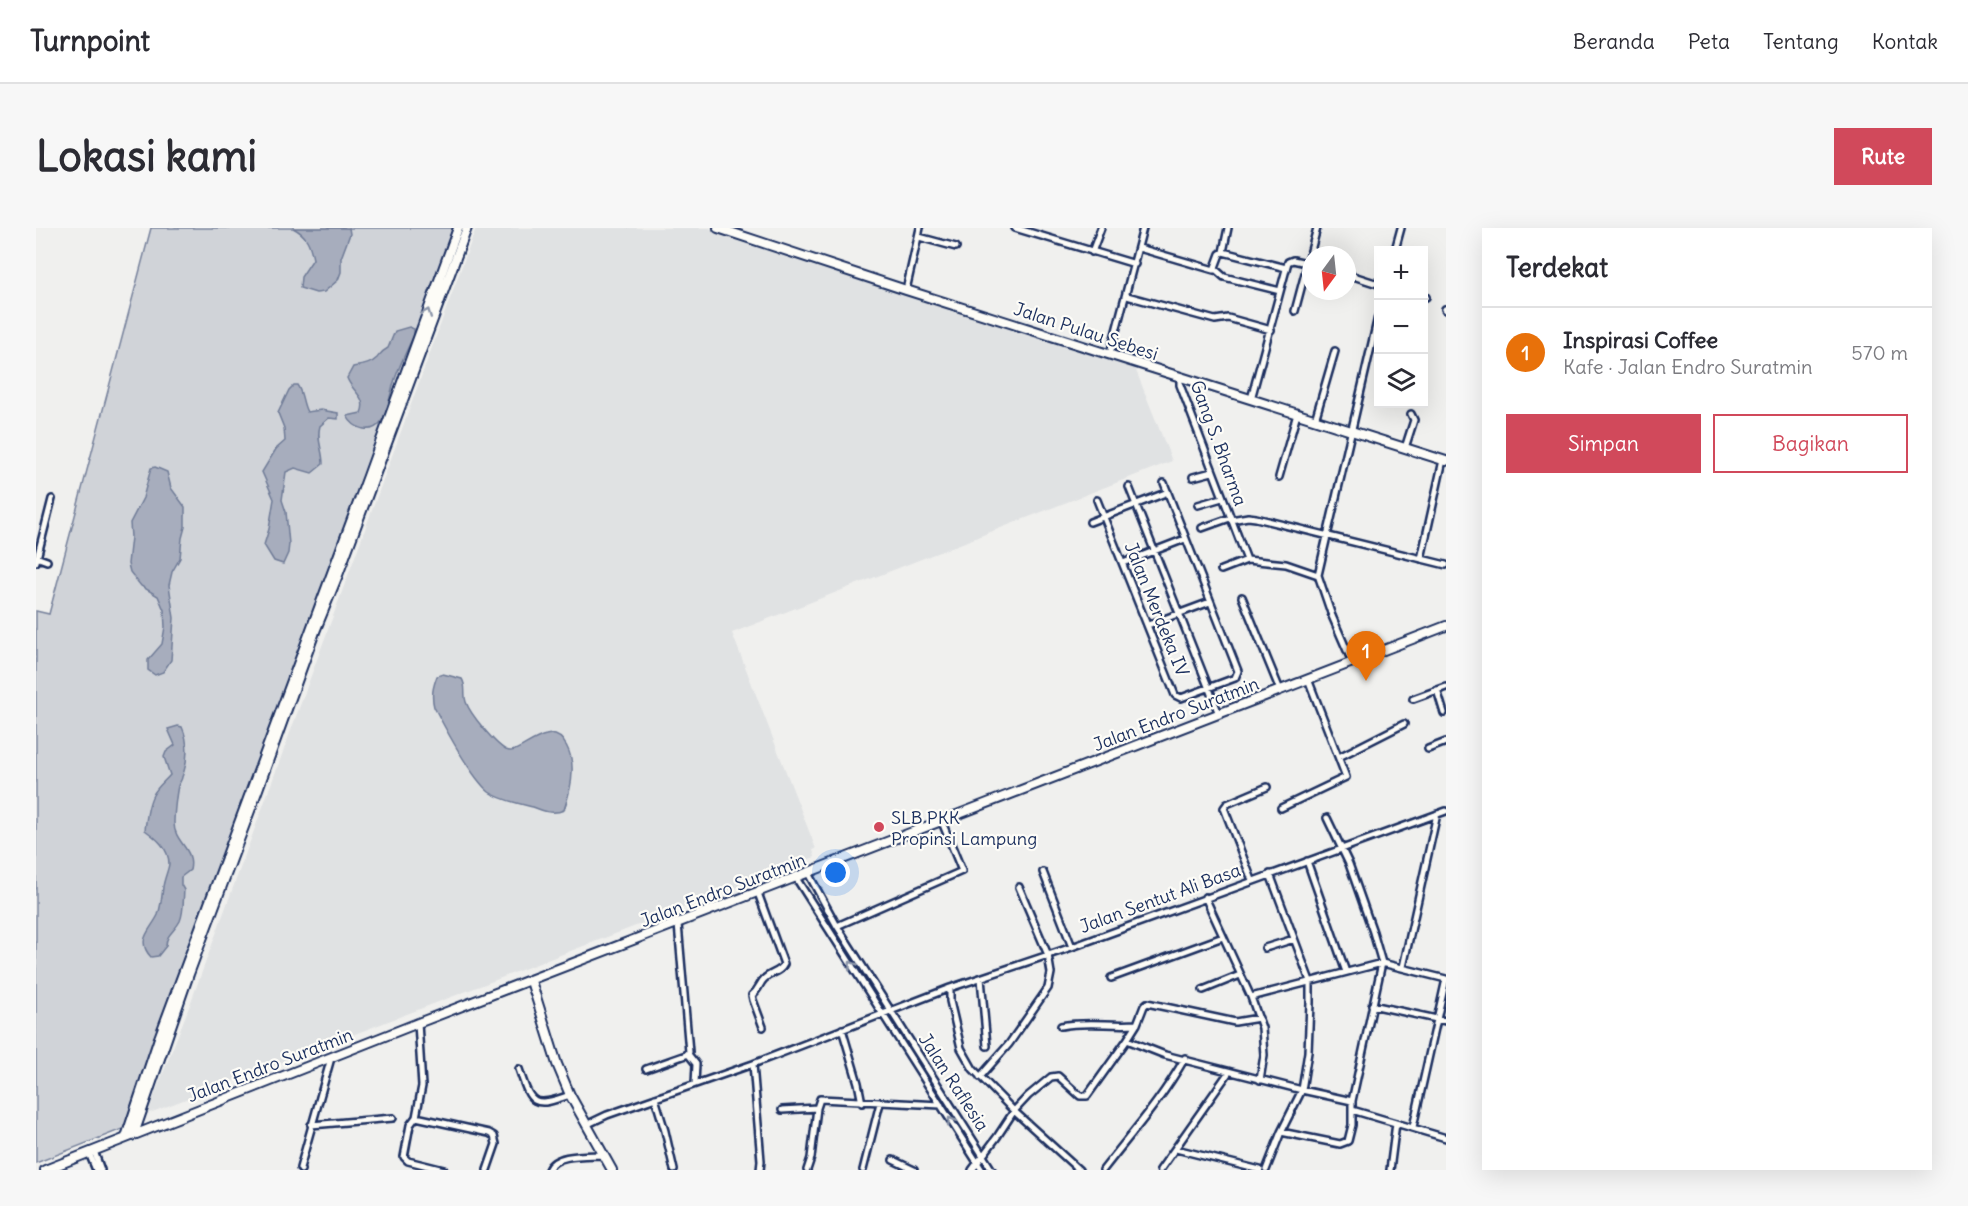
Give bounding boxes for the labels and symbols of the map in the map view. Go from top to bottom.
north arrow [1302,246,1356,300]
street label: Jalan Pulau Sebesi [1011,297,1161,365]
one-way arrow [419,308,432,319]
street label: Gang S. Bharma [1186,377,1252,509]
street label: Jalan Merdeka IV [1120,539,1194,679]
pin: 1 [1346,632,1386,681]
street label: Jalan Endro Suratmin [1090,672,1262,756]
place label: SLB PKK Propinsi Lampung [891,806,1037,850]
marker: SLB PKK Propinsi Lampung [872,820,886,834]
street label: Jalan Endro Suratmin [637,848,809,932]
your location [821,858,850,887]
street label: Jalan Sentut Ali Basa [1076,858,1244,938]
one-way arrow [847,961,859,971]
street label: Jalan Endro Suratmin [184,1023,356,1107]
street label: Jalan Raflesia [914,1029,994,1135]
one-way arrow [947,1116,958,1127]

